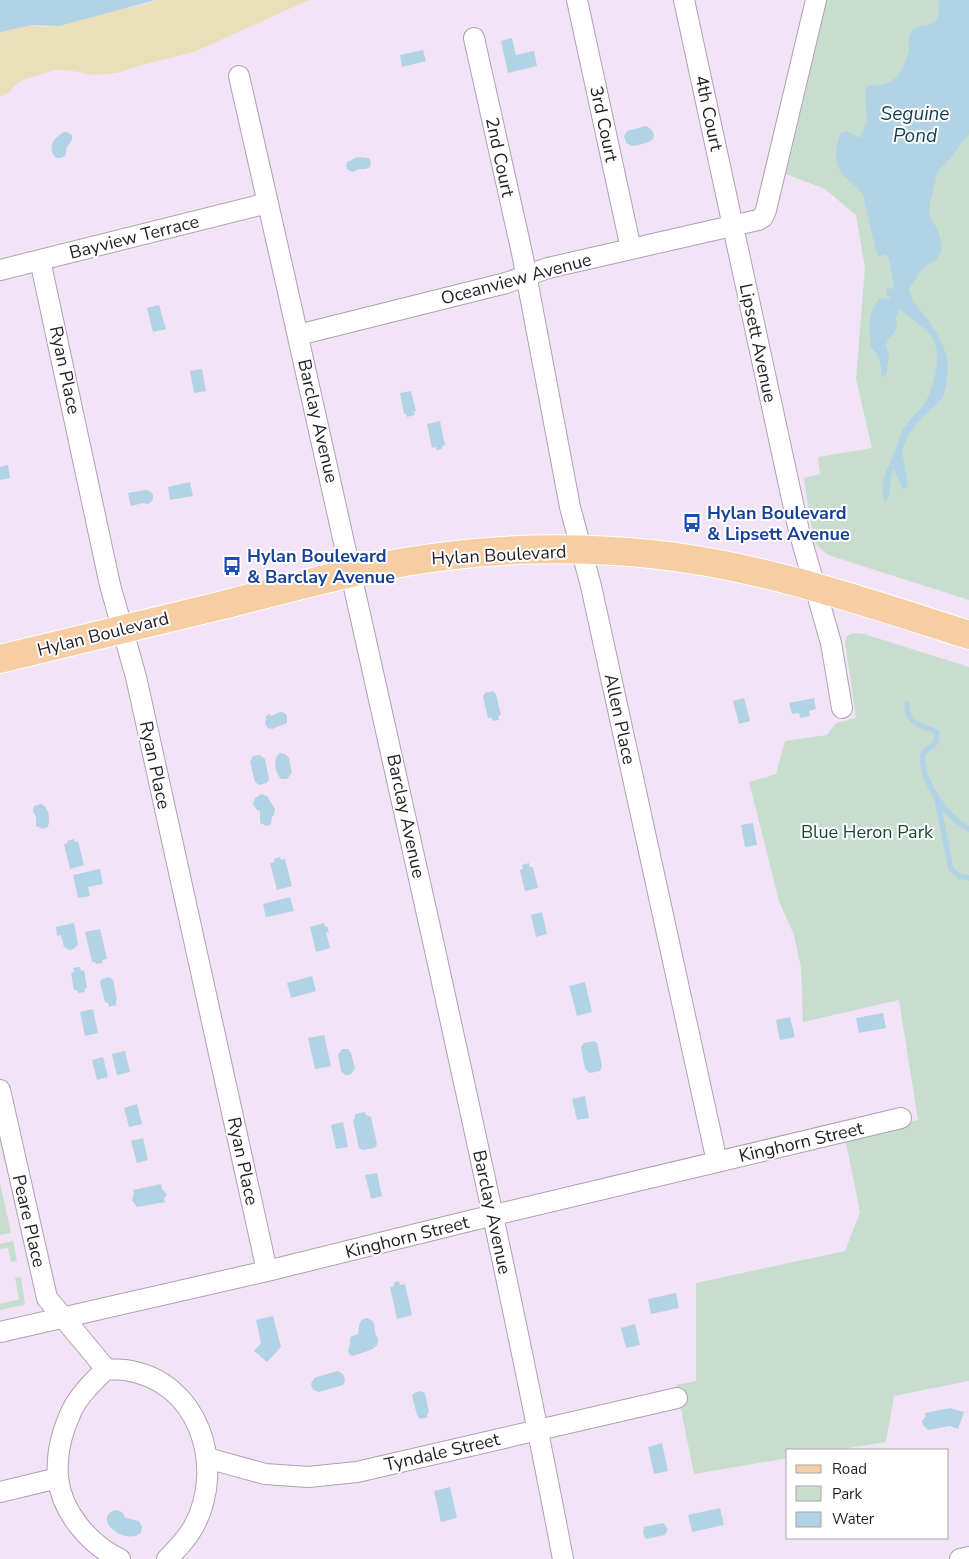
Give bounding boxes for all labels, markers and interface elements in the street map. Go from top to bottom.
street label: 4th Court [689,73,729,154]
street label: 3rd Court [584,84,624,165]
water label: Seguine Pond [881,101,949,149]
street label: 2nd Court [480,115,520,200]
street label: Bayview Terrace [67,209,201,265]
street label: Oceanview Avenue [438,247,594,311]
street label: Lipsett Avenue [734,281,782,405]
street label: Ryan Place [44,324,86,416]
street label: Barclay Avenue [292,357,344,485]
place label: Hylan Boulevard & Lipsett Avenue [707,501,850,546]
bus stop icon: Hylan Boulevard & Lipsett Avenue [681,512,703,534]
street label: Hylan Boulevard [431,539,567,571]
place label: Hylan Boulevard & Barclay Avenue [247,544,395,589]
bus stop icon: Hylan Boulevard & Barclay Avenue [221,555,243,577]
street label: Hylan Boulevard [35,606,171,662]
street label: Allen Place [599,671,641,767]
street label: Ryan Place [134,719,176,811]
street label: Barclay Avenue [381,752,431,880]
park label: Blue Heron Park [801,820,934,844]
street label: Ryan Place [222,1115,264,1207]
street label: Kinghorn Street [737,1116,866,1168]
street label: Barclay Avenue [467,1148,517,1276]
street label: Peare Place [7,1172,51,1270]
street label: Kinghorn Street [343,1210,472,1264]
street label: Tyndale Street [382,1427,503,1477]
legend [786,1449,949,1539]
text: Road [832,1459,867,1479]
text: Park [832,1484,862,1504]
text: Water [832,1509,875,1529]

